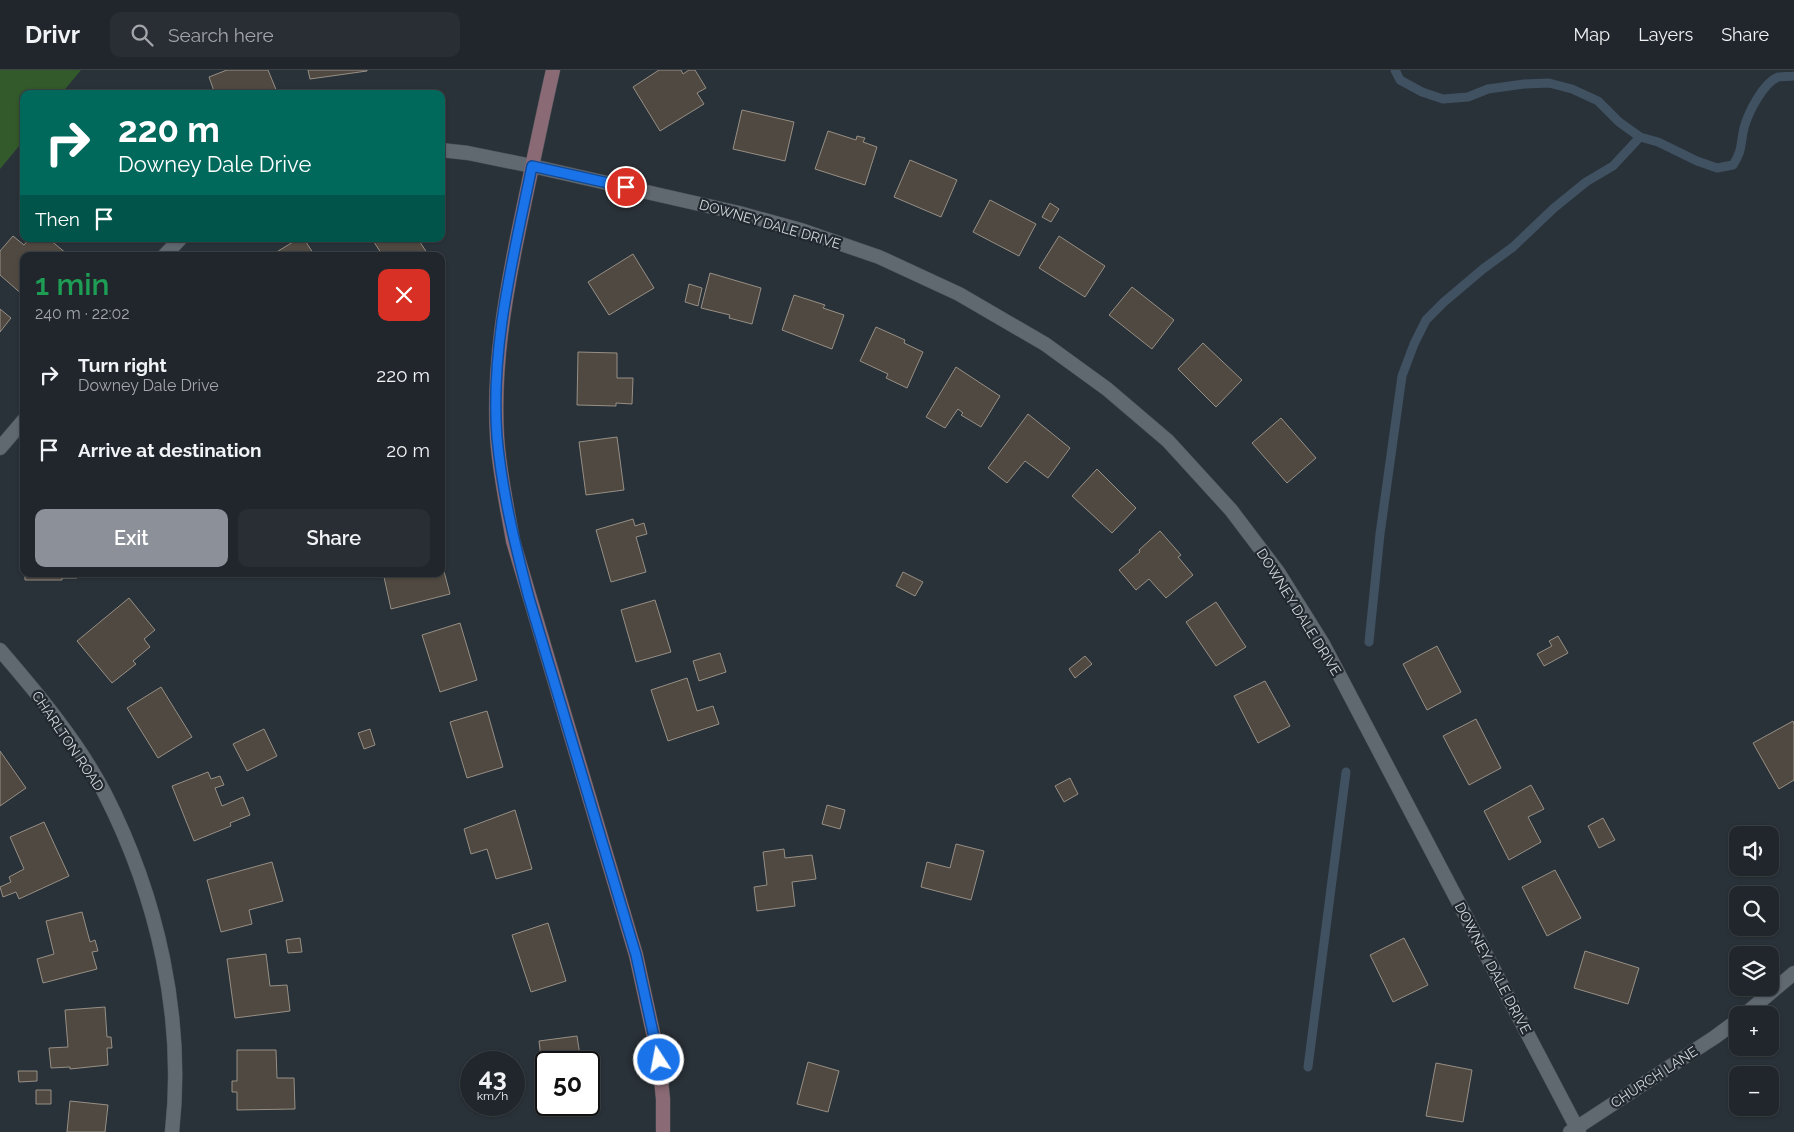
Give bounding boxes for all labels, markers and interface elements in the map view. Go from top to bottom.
search box [110,12,460,57]
text: Drivr [25,20,80,49]
icon: search [128,21,156,49]
text: Search here [168,24,274,46]
text: Map [1574,24,1610,45]
text: Layers [1638,24,1693,45]
text: Share [1721,24,1769,45]
text: 220 m [118,109,220,150]
icon: right [35,110,100,175]
text: Downey Dale Drive [118,151,311,177]
pin [605,166,647,208]
icon: arrive [612,173,640,201]
street label: DOWNEY DALE DRIVE [697,196,843,252]
icon: arrive [90,205,118,233]
text: Then [35,208,80,230]
text: 1 min [35,267,110,302]
button: close [378,269,430,321]
text: 240 m · 22:02 [35,304,130,323]
text: Turn right [78,354,167,376]
icon: right [35,361,63,389]
text: 220 m [376,364,430,386]
text: Downey Dale Drive [78,376,219,395]
icon: arrive [35,436,63,464]
text: Arrive at destination [78,439,262,461]
text: 20 m [386,439,430,461]
button: Exit [35,509,228,567]
button: Share [238,509,430,567]
street label: DOWNEY DALE DRIVE [1253,546,1345,678]
street label: CHARLTON ROAD [29,688,107,794]
map controls [1729,826,1779,1116]
button: sound [1729,826,1779,876]
button: search [1729,886,1779,936]
street label: DOWNEY DALE DRIVE [1452,900,1534,1036]
button: layers [1729,946,1779,996]
button: + [1729,1006,1779,1056]
position arrow [632,1033,684,1085]
street label: CHURCH LANE [1608,1043,1700,1111]
speed limit sign: 50 [535,1051,600,1116]
text: 43 [478,1062,507,1092]
button: − [1729,1066,1779,1116]
text: km/h [477,1089,508,1103]

